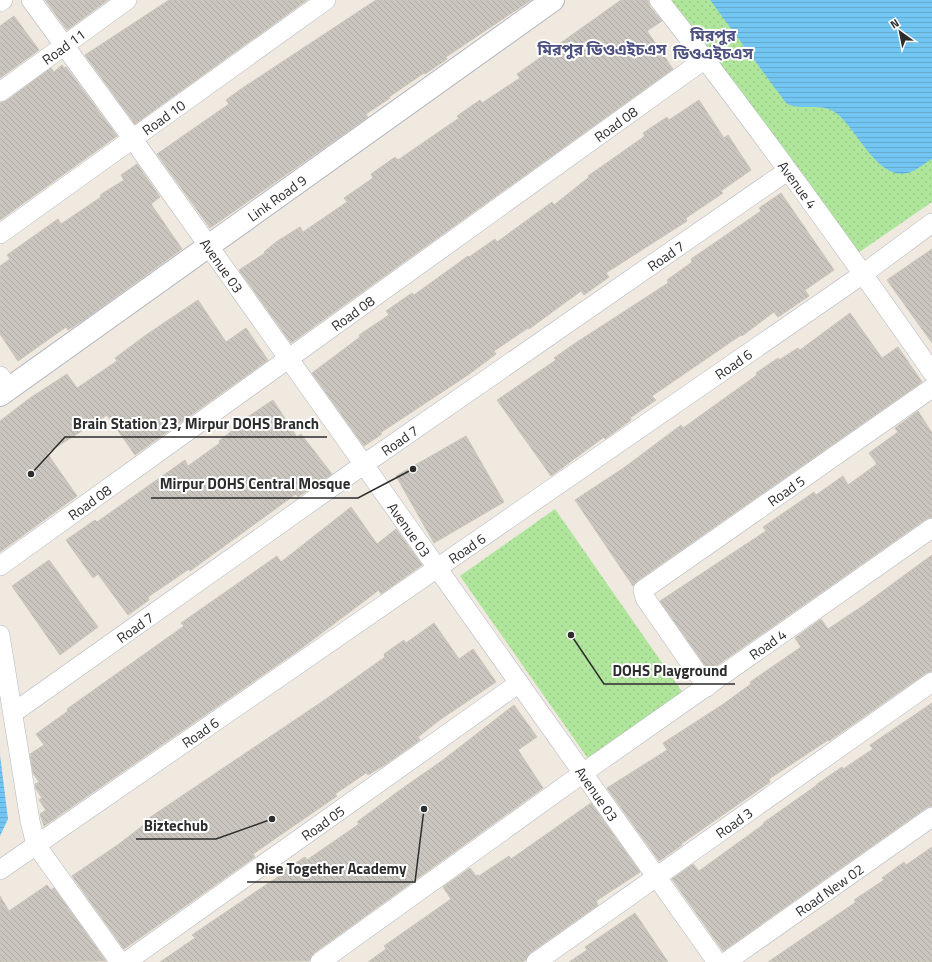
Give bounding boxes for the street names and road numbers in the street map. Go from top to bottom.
street label: Road 11 [37,23,89,69]
street label: Road 10 [137,94,189,140]
street label: Road 08 [589,100,642,146]
street label: Avenue 4 [774,156,823,213]
street label: Link Road 9 [243,169,311,226]
street label: Avenue 03 [196,234,249,297]
street label: Road 7 [643,235,688,276]
street label: Road 08 [326,290,379,335]
street label: Road 6 [710,343,756,384]
street label: Road 7 [376,420,422,460]
street label: Road 5 [763,470,809,511]
street label: Road 08 [63,479,115,525]
street label: Avenue 03 [383,498,437,561]
street label: Road 6 [444,527,490,568]
street label: Road 7 [112,606,157,647]
street label: Road 4 [744,623,790,664]
street label: Road 6 [177,711,223,752]
street label: Avenue 03 [571,762,624,825]
street label: Road 05 [296,800,349,845]
street label: Road 3 [711,802,757,843]
street label: Road New 02 [791,858,867,921]

